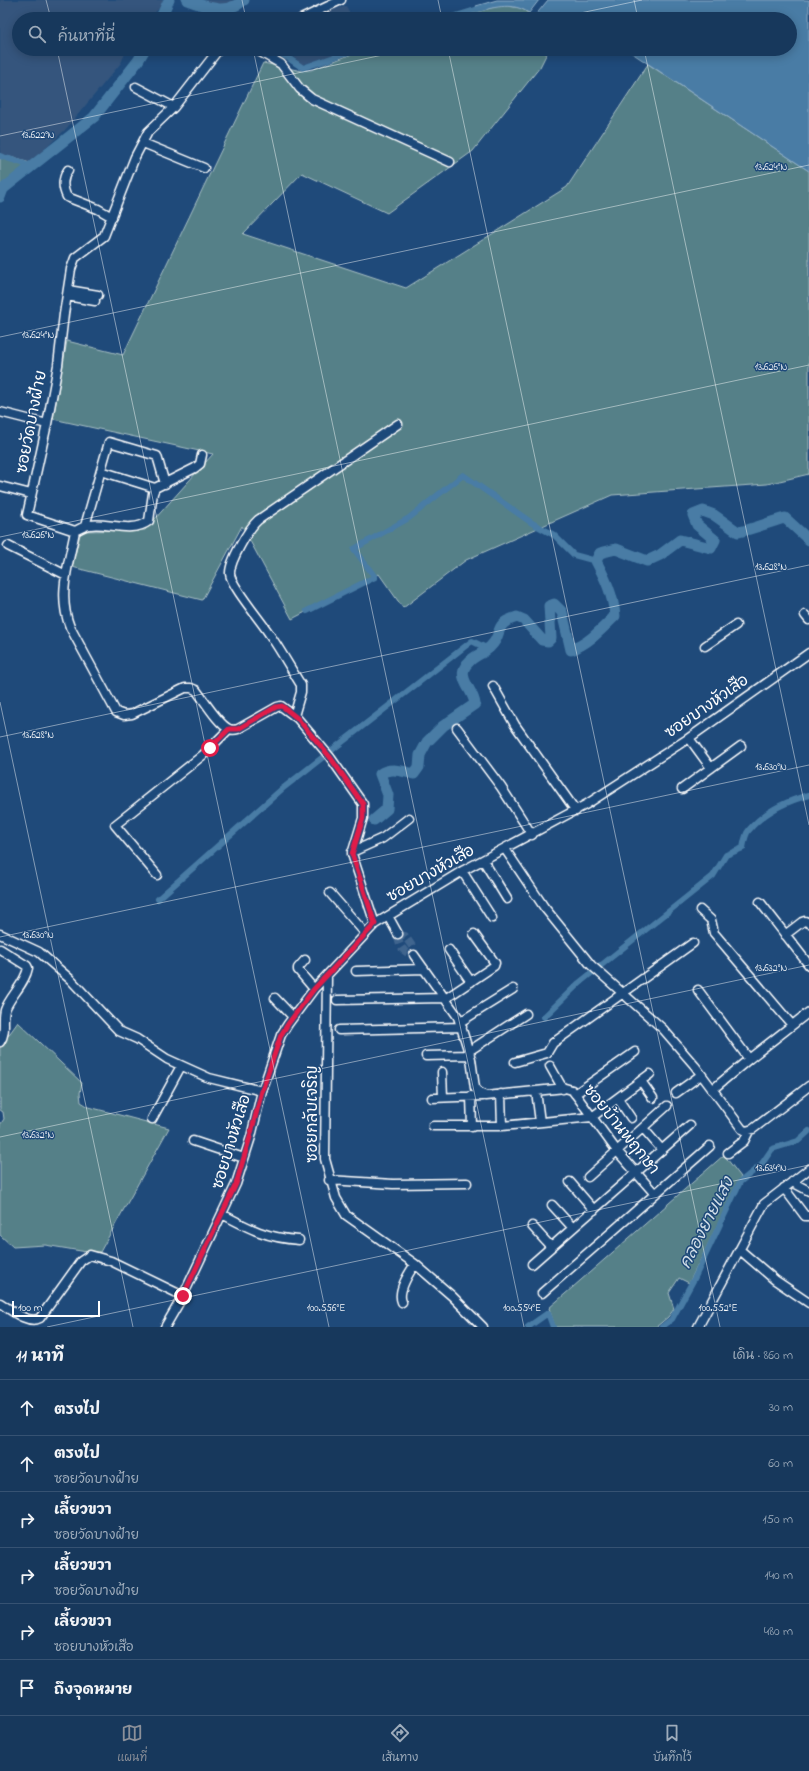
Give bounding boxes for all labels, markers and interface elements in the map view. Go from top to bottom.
search box [12,12,797,56]
icon: search [26,23,48,45]
text: ค้นหาที่นี่ [58,26,115,48]
text: 13.622°N [21,128,55,143]
text: 13.624°N [755,160,787,175]
text: 13.624°N [22,328,54,343]
text: 13.626°N [755,360,788,375]
street label: ซอยวัดบางฝ้าย [10,368,54,476]
text: 13.626°N [22,528,55,543]
text: 13.628°N [755,560,787,575]
street label: ซอยบางหัวเสือ [659,668,754,745]
text: 13.628°N [22,728,54,743]
route start [201,739,219,757]
text: 13.630°N [755,760,787,775]
street label: ซอยบางหัวเสือ [382,838,479,909]
text: 13.630°N [22,928,54,943]
text: 13.632°N [755,961,787,976]
street label: ซอยกลับเจริญ [301,1065,325,1163]
street label: ซอยบ้านพฤกษา [577,1080,665,1180]
street label: ซอยบางหัวเสือ [205,1091,258,1192]
text: 13.632°N [22,1128,54,1143]
text: 13.634°N [755,1161,787,1176]
water label: คลองยายแสง [673,1172,741,1273]
route end [174,1287,192,1305]
scale bar [12,1299,100,1318]
text: 100 m [18,1300,42,1316]
text: 100.556°E [307,1301,345,1316]
text: 100.554°E [503,1301,541,1316]
text: 100.552°E [698,1301,738,1316]
text: 11 นาที [16,1344,64,1369]
text: เดิน · 860 m [732,1346,793,1365]
icon: ahead [16,1397,38,1419]
text: 30 m [769,1398,793,1417]
text: ตรงไป [54,1399,100,1421]
text: ตรงไป [54,1443,100,1465]
icon: ahead [16,1453,38,1475]
text: 60 m [768,1454,793,1473]
text: ซอยวัดบางฝ้าย [54,1470,139,1489]
text: เลี้ยวขวา [54,1499,112,1521]
icon: right [16,1509,38,1531]
text: 150 m [762,1510,793,1529]
text: ซอยวัดบางฝ้าย [54,1526,139,1545]
text: เลี้ยวขวา [54,1555,112,1577]
icon: right [16,1565,38,1587]
text: 140 m [765,1566,793,1585]
text: ซอยวัดบางฝ้าย [54,1582,139,1601]
text: เลี้ยวขวา [54,1611,112,1633]
icon: right [16,1621,38,1643]
text: 480 m [764,1622,793,1641]
text: ซอยบางหัวเสือ [54,1638,134,1657]
icon: arrive [16,1677,38,1699]
text: ถึงจุดหมาย [54,1679,132,1701]
tab: แผนที่ [117,1722,147,1766]
tab: เส้นทาง [382,1722,418,1766]
tab: บันทึกไว้ [653,1722,692,1766]

